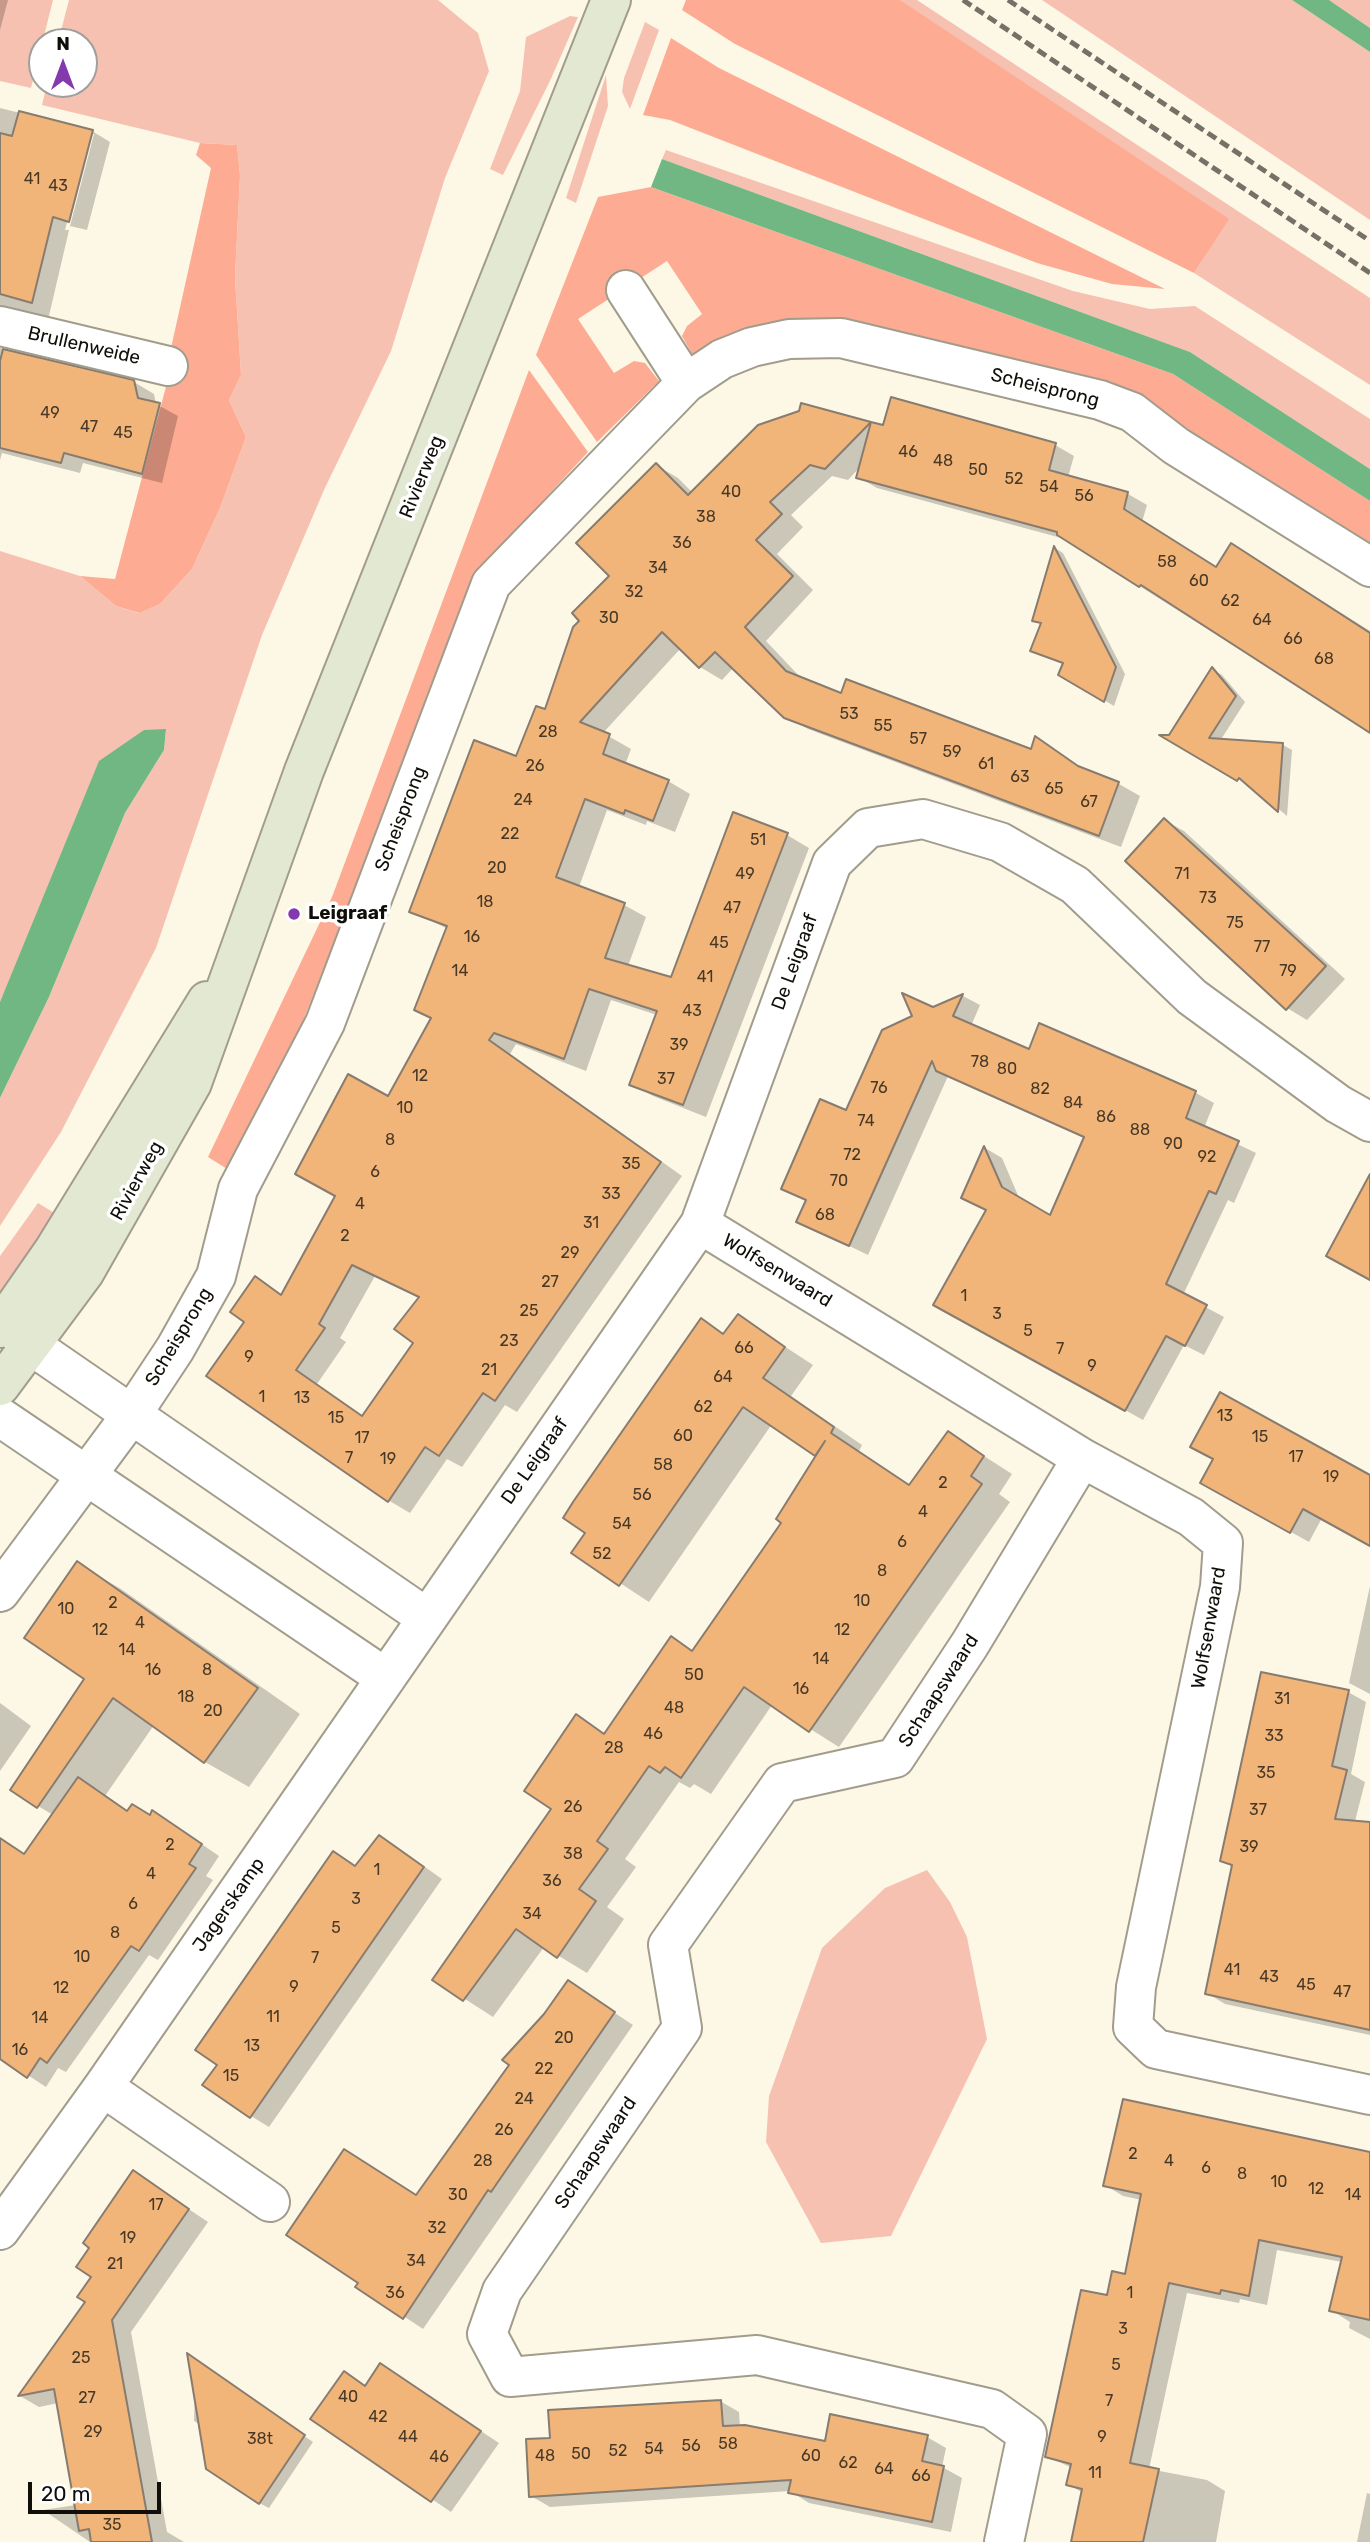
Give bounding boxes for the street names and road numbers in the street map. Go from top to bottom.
street label: Brullenweide [26,322,142,370]
street label: Scheisprong [988,364,1102,412]
street label: Rivierweg [395,432,449,522]
street label: Scheisprong [370,763,432,875]
street label: De Leigraaf [767,911,823,1013]
street label: Rivierweg [106,1137,168,1225]
street label: Wolfsenwaard [718,1229,836,1313]
street label: Scheisprong [141,1284,217,1390]
street label: De Leigraaf [497,1413,573,1509]
street label: Wolfsenwaard [1187,1565,1231,1691]
street label: Schaapswaard [894,1630,984,1752]
street label: Jagerskamp [188,1854,270,1956]
street label: Schaapswaard [550,2093,642,2213]

